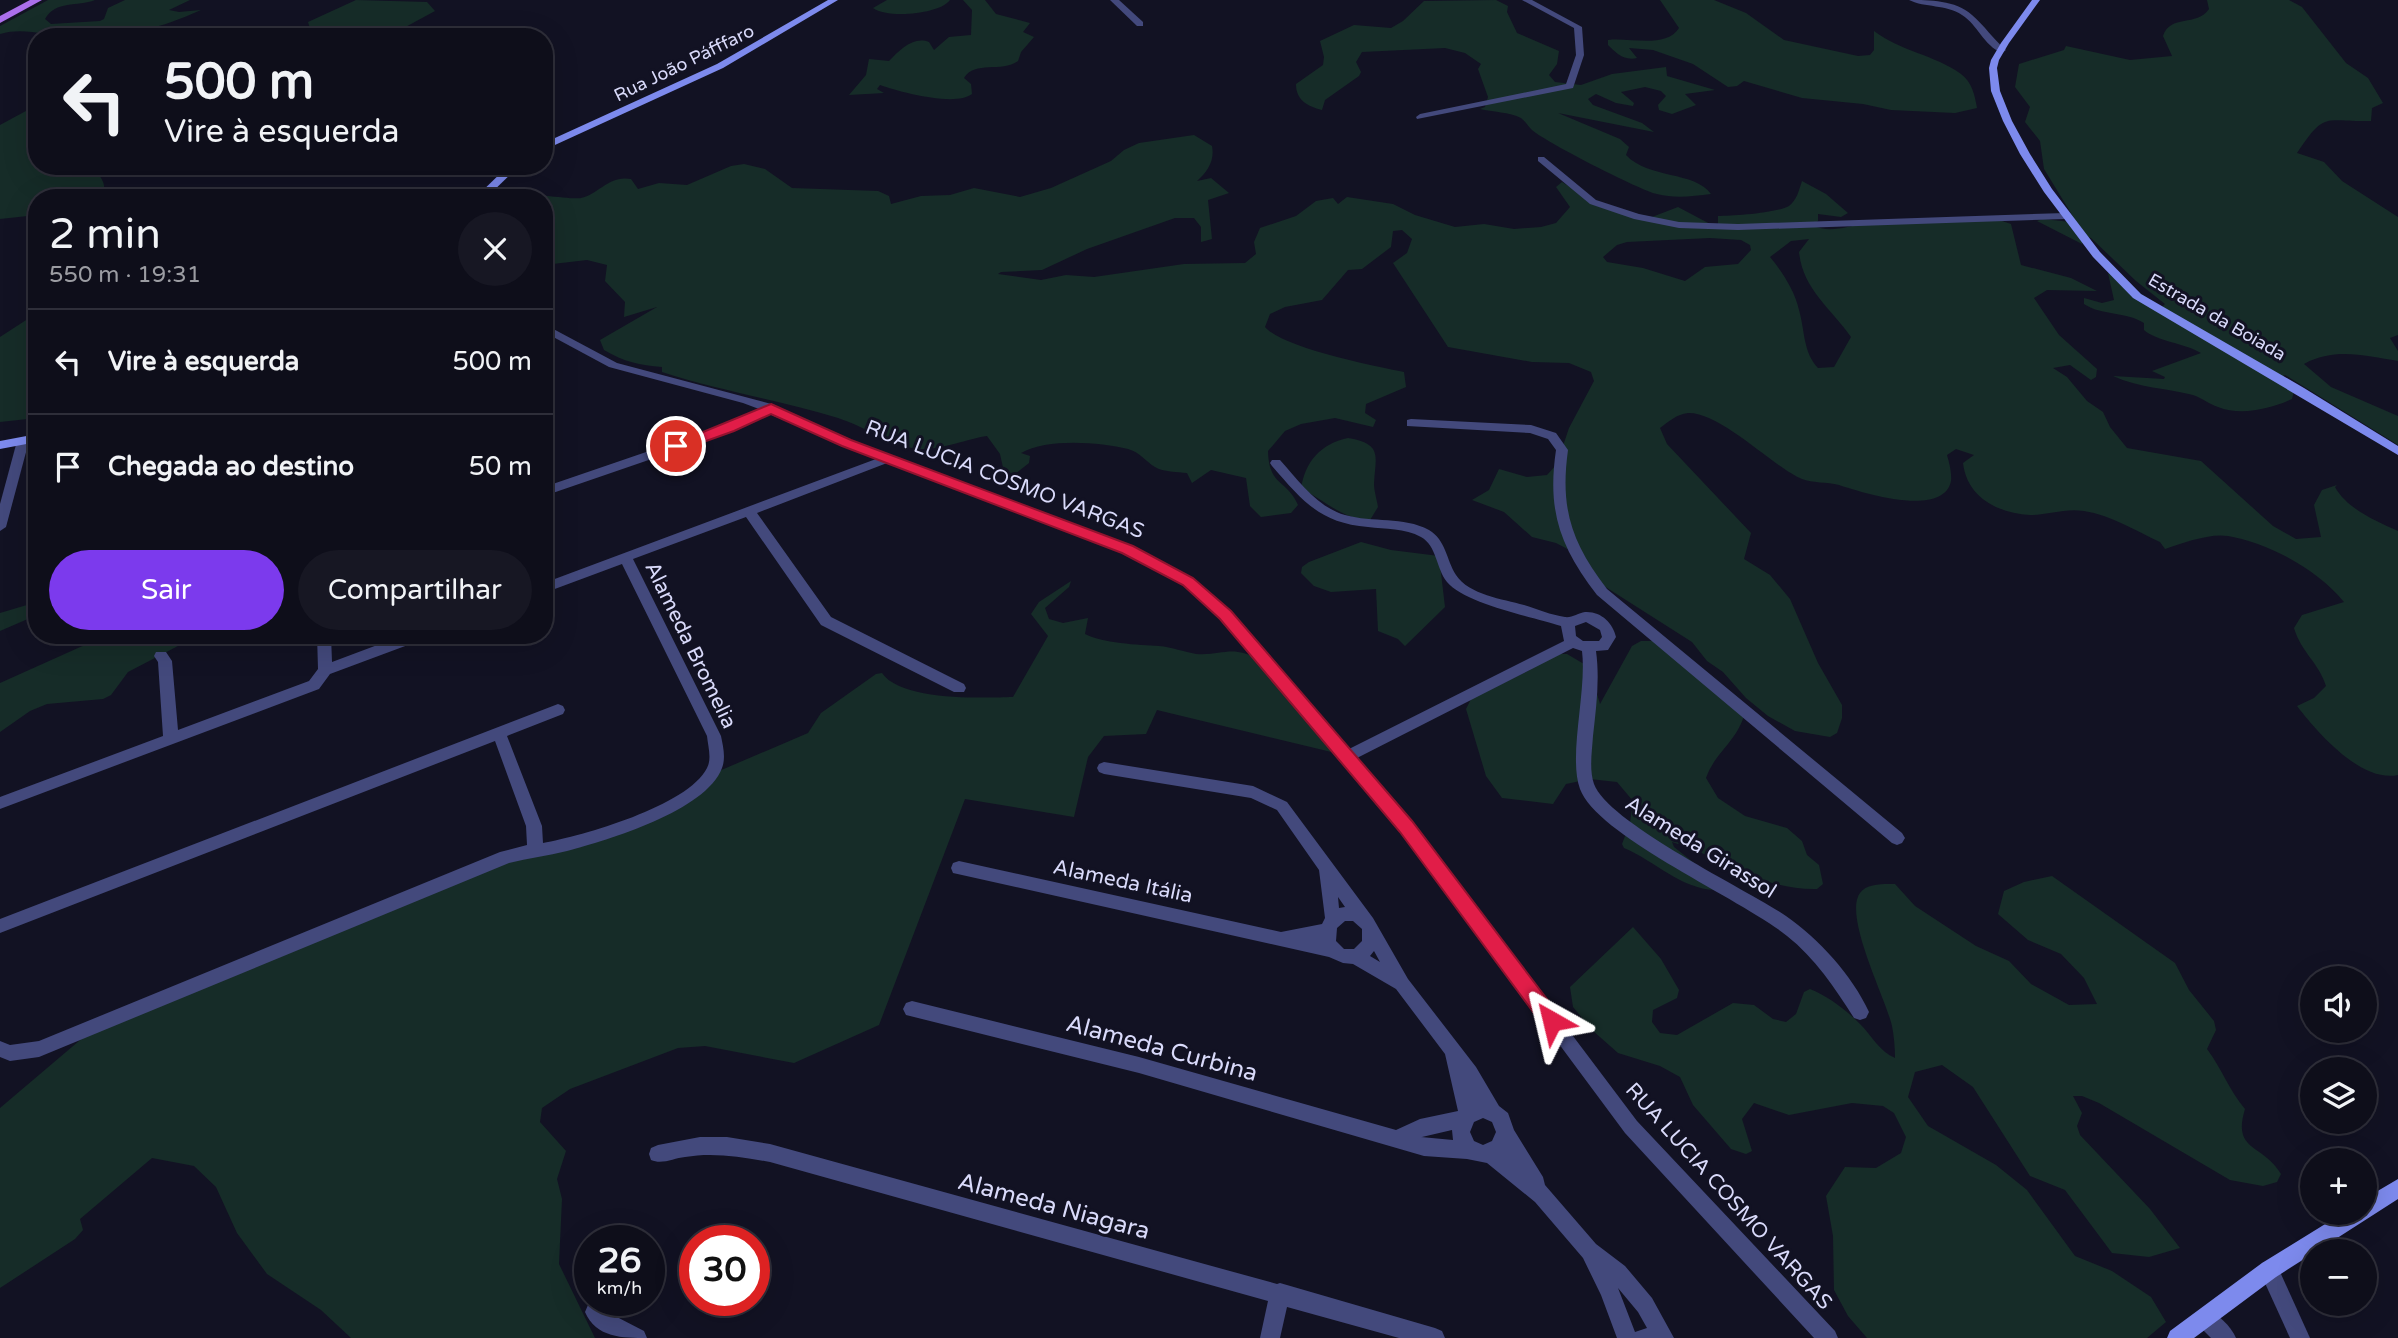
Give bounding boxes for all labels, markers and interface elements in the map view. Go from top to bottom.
street label: Rua João Páfffaro [610,20,758,106]
text: 500 m [164,53,314,112]
icon: left [49,56,140,147]
text: Vire à esquerda [164,113,400,151]
text: 2 min [49,209,161,260]
button: close [458,212,532,286]
text: 550 m · 19:31 [49,261,201,289]
street label: Estrada da Boiada [2144,269,2290,365]
icon: left [49,343,87,381]
text: Vire à esquerda [108,346,299,377]
text: 500 m [452,346,532,377]
street label: RUA LUCIA COSMO VARGAS [862,415,1148,544]
pin [646,416,706,476]
icon: arrive [657,427,695,465]
icon: arrive [49,448,87,486]
text: Chegada ao destino [108,451,354,482]
text: 50 m [469,451,532,482]
button: Sair [49,550,284,630]
button: Compartilhar [298,550,532,630]
street label: Alameda Bromelia [639,558,742,733]
street label: Alameda Girassol [1621,791,1781,904]
street label: Alameda Itália [1051,854,1195,908]
map controls [2300,966,2377,1316]
button: sound [2300,966,2377,1043]
position arrow [1515,984,1589,1058]
street label: Alameda Curbina [1063,1009,1261,1088]
button: layers [2300,1057,2377,1134]
street label: RUA LUCIA COSMO VARGAS [1620,1078,1837,1315]
button: + [2300,1148,2377,1225]
street label: Alameda Niagara [955,1167,1153,1246]
speed limit sign: 30 [679,1225,770,1316]
button: − [2300,1239,2377,1316]
text: 26 [598,1240,641,1282]
text: km/h [597,1277,642,1299]

